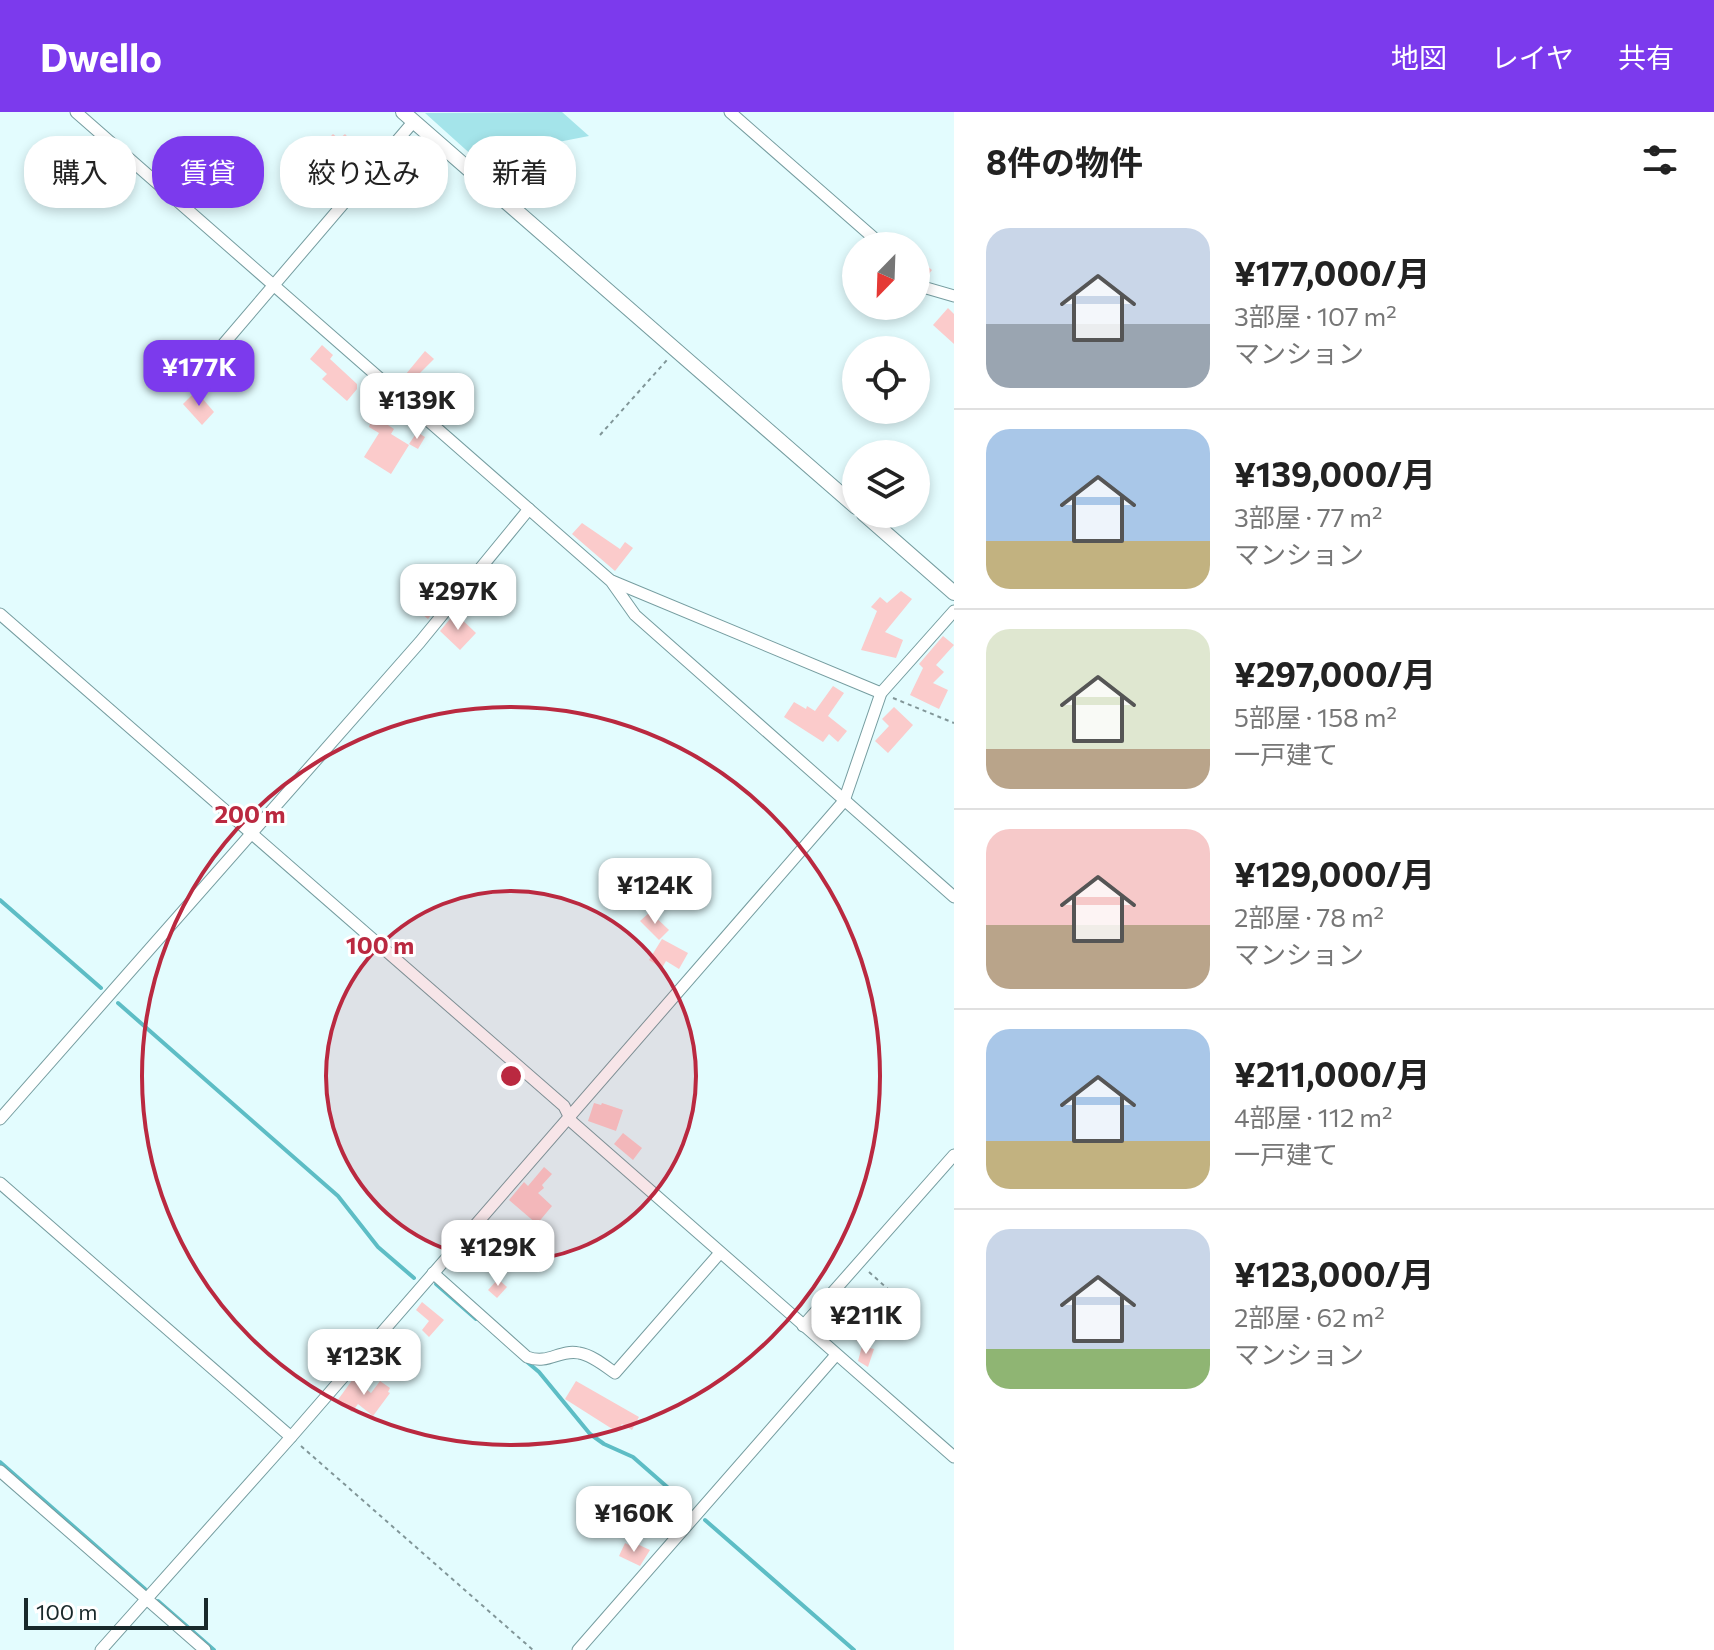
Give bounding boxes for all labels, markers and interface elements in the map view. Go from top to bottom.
text: Dwello [40,33,162,80]
text: 地図 [1391,40,1447,74]
text: レイヤ [1491,40,1574,74]
text: 共有 [1618,40,1674,74]
chip: 購入 [24,136,136,208]
chip: 賃貸 [152,136,264,208]
chip: 絞り込み [280,136,448,208]
chip: 新着 [464,136,576,208]
icon: filters [1638,138,1682,182]
text: 8件の物件 [986,140,1143,182]
north arrow [842,232,930,320]
map controls [842,232,930,528]
text: ¥177,000/月 [1234,251,1430,293]
icon: home [1050,260,1146,356]
text: 3部屋 · 107 m² [1234,300,1397,331]
button: locate [842,336,930,424]
text: マンション [1234,337,1364,368]
pin: ¥177K [143,340,255,408]
text: ¥177K [161,350,237,381]
pin: ¥139K [361,373,473,441]
text: ¥139K [378,383,456,414]
button: layers [842,440,930,528]
text: ¥139,000/月 [1234,452,1436,494]
icon: home [1050,461,1146,557]
text: 3部屋 · 77 m² [1234,501,1383,532]
text: マンション [1234,538,1364,569]
pin: ¥297K [402,564,514,632]
text: ¥297K [418,574,498,605]
text: ¥297,000/月 [1234,652,1436,694]
icon: home [1050,661,1146,757]
text: 5部屋 · 158 m² [1234,701,1397,732]
text: 一戸建て [1234,738,1338,769]
text: 200 m [215,799,285,828]
text: ¥129,000/月 [1234,852,1435,894]
pin: ¥124K [599,858,711,926]
icon: home [1050,861,1146,957]
text: ¥124K [617,868,693,899]
text: 2部屋 · 78 m² [1234,901,1384,932]
text: 100 m [346,930,414,959]
text: マンション [1234,938,1364,969]
text: ¥211,000/月 [1234,1052,1431,1094]
icon: home [1050,1061,1146,1157]
centre of rings [497,1062,525,1090]
text: 4部屋 · 112 m² [1234,1101,1392,1132]
text: 一戸建て [1234,1138,1338,1169]
pin: ¥129K [442,1220,554,1288]
text: ¥129K [459,1230,537,1261]
text: ¥123,000/月 [1234,1252,1434,1294]
icon: home [1050,1261,1146,1357]
pin: ¥211K [810,1288,922,1356]
text: ¥211K [829,1298,903,1329]
text: 2部屋 · 62 m² [1234,1301,1385,1332]
pin: ¥123K [308,1329,420,1397]
text: マンション [1234,1338,1364,1369]
text: ¥123K [326,1339,402,1370]
pin: ¥160K [578,1486,690,1554]
text: ¥160K [594,1496,674,1527]
scale bar [24,1594,208,1630]
text: 100 m [36,1598,98,1625]

